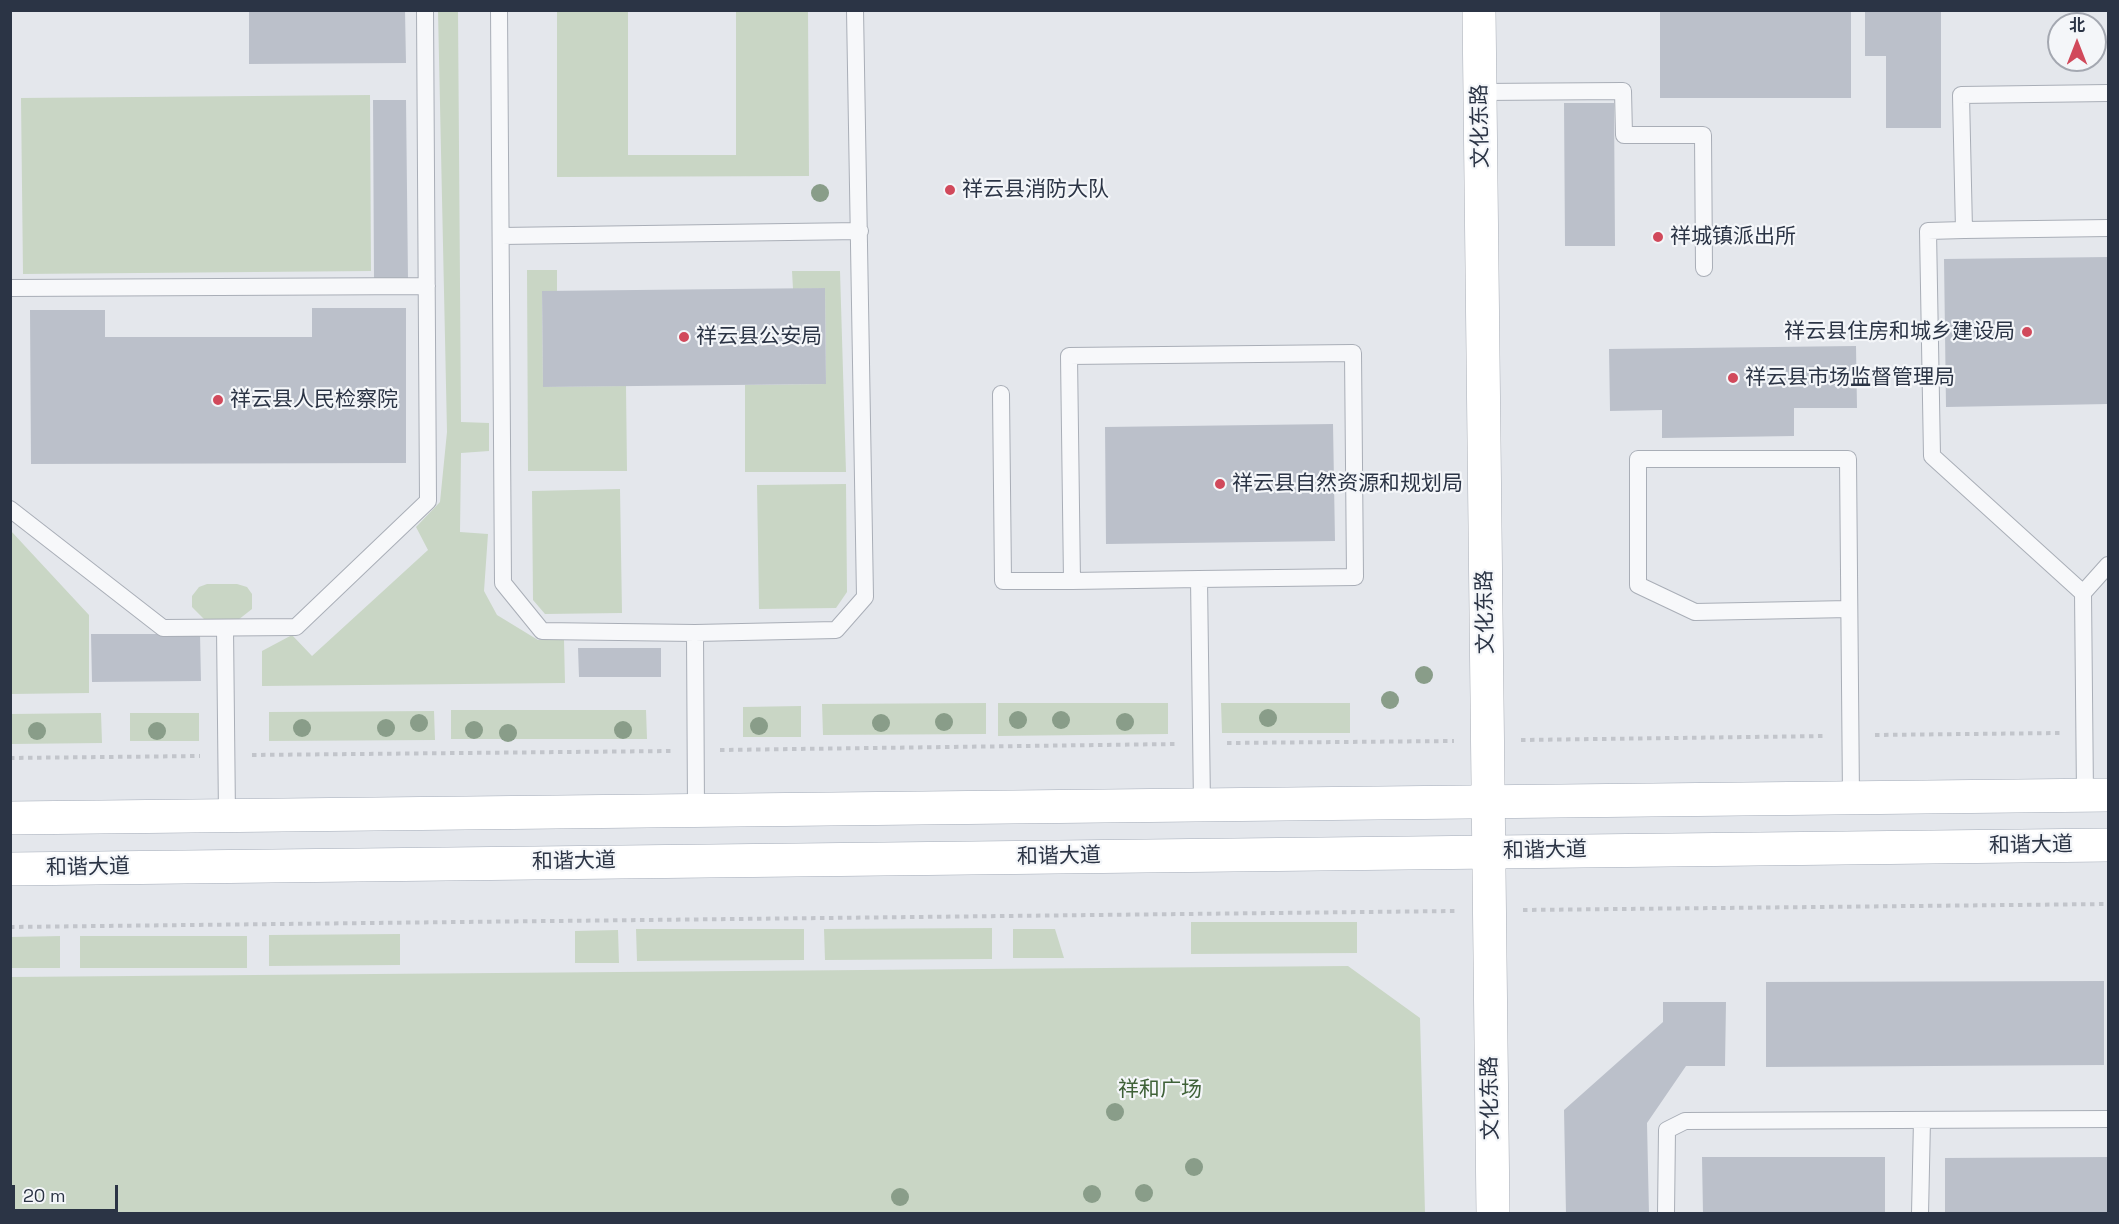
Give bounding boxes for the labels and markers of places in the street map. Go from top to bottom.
place label: 祥云县消防大队 [962,177,1109,203]
marker: 祥云县消防大队 [943,183,957,197]
place label: 祥城镇派出所 [1670,224,1796,250]
marker: 祥城镇派出所 [1651,230,1665,244]
place label: 祥云县住房和城乡建设局 [1784,319,2015,345]
place label: 祥云县公安局 [696,324,822,350]
marker: 祥云县住房和城乡建设局 [2020,325,2034,339]
marker: 祥云县公安局 [677,330,691,344]
place label: 祥云县市场监督管理局 [1745,365,1955,391]
marker: 祥云县市场监督管理局 [1726,371,1740,385]
place label: 祥云县人民检察院 [230,387,398,413]
marker: 祥云县人民检察院 [211,393,225,407]
place label: 祥云县自然资源和规划局 [1232,471,1463,497]
marker: 祥云县自然资源和规划局 [1213,477,1227,491]

